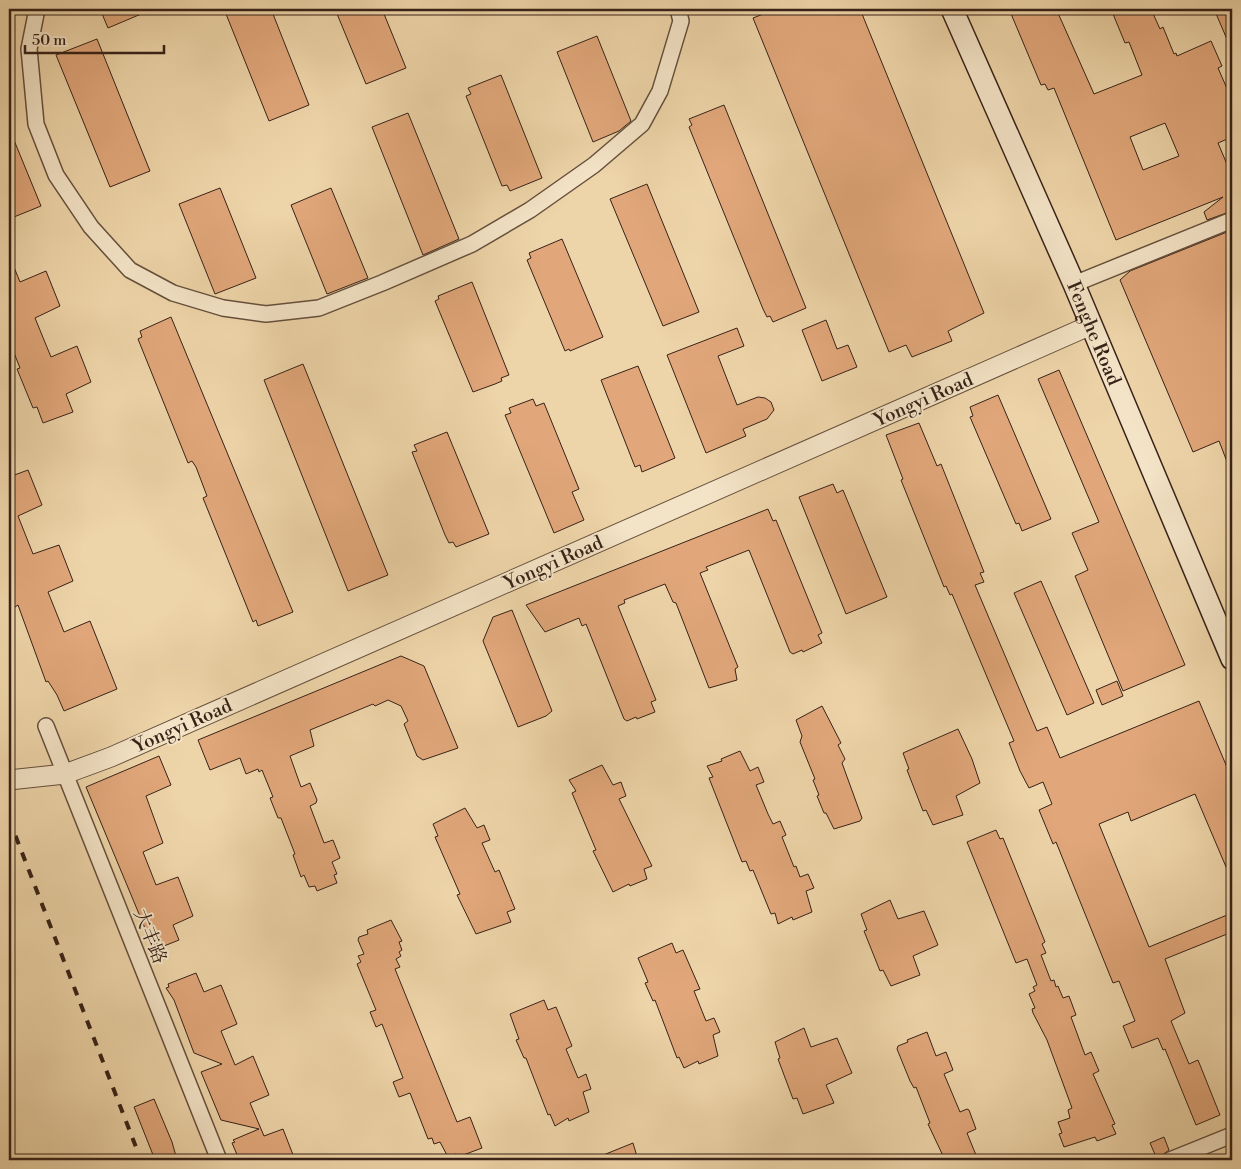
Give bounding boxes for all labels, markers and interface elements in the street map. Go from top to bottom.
scale bar [25,22,164,54]
text: 50 m [32,31,66,50]
street label: Fenghe Road [1061,278,1126,389]
street label: Yongyi Road [869,367,977,433]
street label: Yongyi Road [499,530,607,596]
street label: Yongyi Road [128,693,236,759]
street label: 大丰路 [128,905,172,967]

